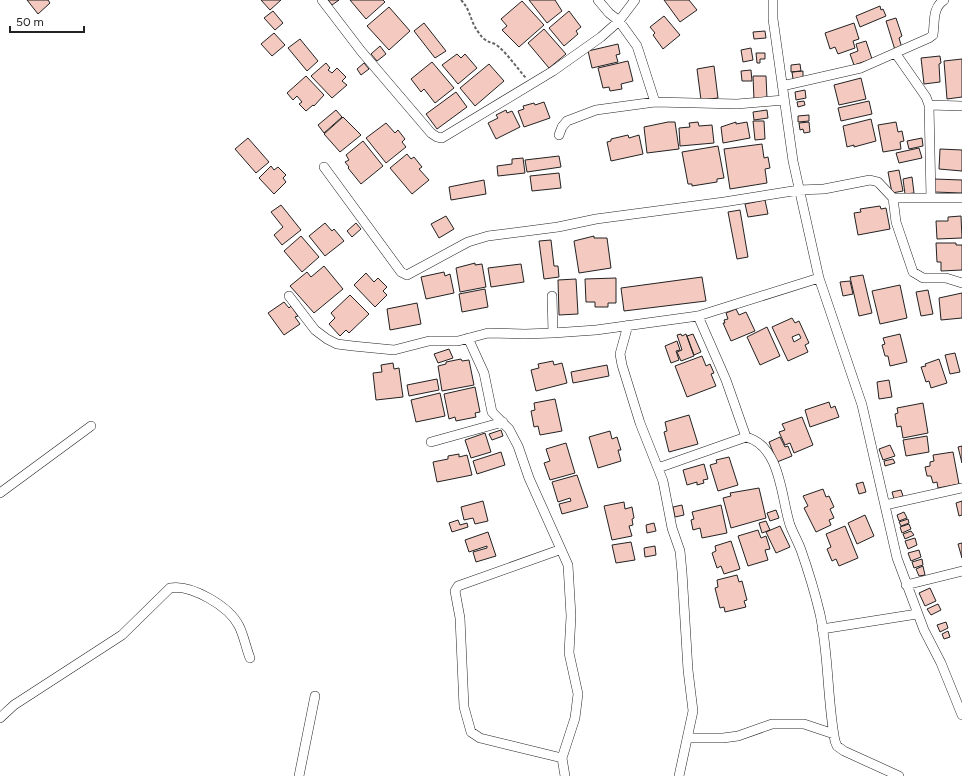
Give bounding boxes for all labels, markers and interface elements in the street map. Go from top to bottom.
scale bar [10,8,84,34]
text: 50 m [16,15,44,29]

